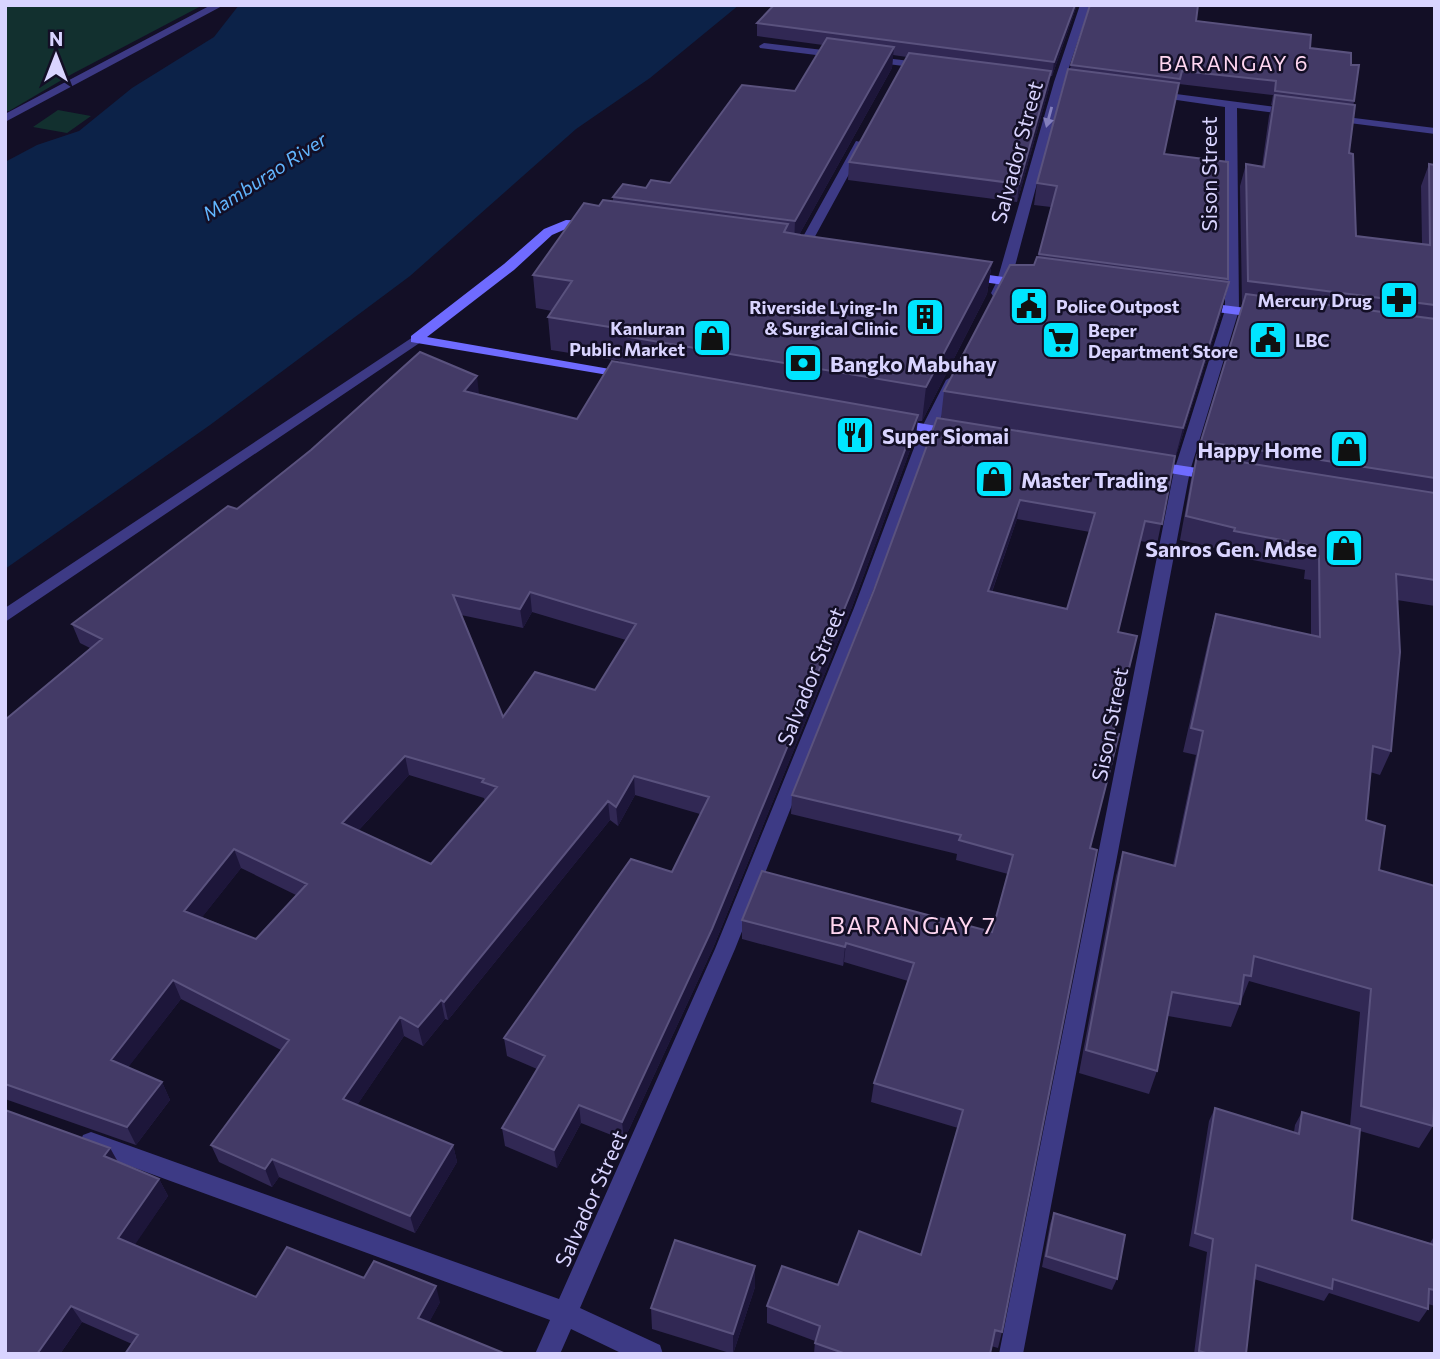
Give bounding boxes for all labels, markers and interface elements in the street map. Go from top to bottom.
north arrow [21,21,91,91]
text: N [49,27,63,50]
district label: BARANGAY 6 [1159,50,1309,75]
street label: Salvador Street [985,78,1047,226]
one-way arrow [1044,107,1054,128]
street label: Sison Street [1196,116,1221,232]
water label: Mamburao River [198,127,332,225]
pharmacy icon: Mercury Drug [1378,279,1420,321]
public building icon: Police Outpost [1008,285,1050,327]
place label: Mercury Drug [1258,289,1372,311]
place label: Police Outpost [1056,295,1180,317]
place label: Riverside Lying-In & Surgical Clinic [749,296,898,339]
building icon: Riverside Lying-In & Surgical Clinic [904,296,946,338]
place label: Kanluran Public Market [569,317,685,360]
shop icon: Kanluran Public Market [691,317,733,359]
supermarket icon: Beper Department Store [1040,319,1082,361]
place label: Beper Department Store [1088,319,1238,362]
public building icon: LBC [1247,319,1289,361]
place label: LBC [1295,329,1330,351]
bank icon: Bangko Mabuhay [782,342,824,384]
place label: Bangko Mabuhay [830,351,997,376]
restaurant icon: Super Siomai [834,414,876,456]
place label: Super Siomai [882,423,1009,448]
shop icon: Happy Home [1328,428,1370,470]
place label: Happy Home [1197,437,1322,462]
shop icon: Master Trading [973,458,1015,500]
place label: Master Trading [1021,467,1168,492]
shop icon: Sanros Gen. Mdse [1323,527,1365,569]
place label: Sanros Gen. Mdse [1145,536,1317,561]
street label: Salvador Street [771,603,849,749]
street label: Sison Street [1086,665,1132,783]
district label: BARANGAY 7 [829,910,997,939]
street label: Salvador Street [549,1126,631,1270]

